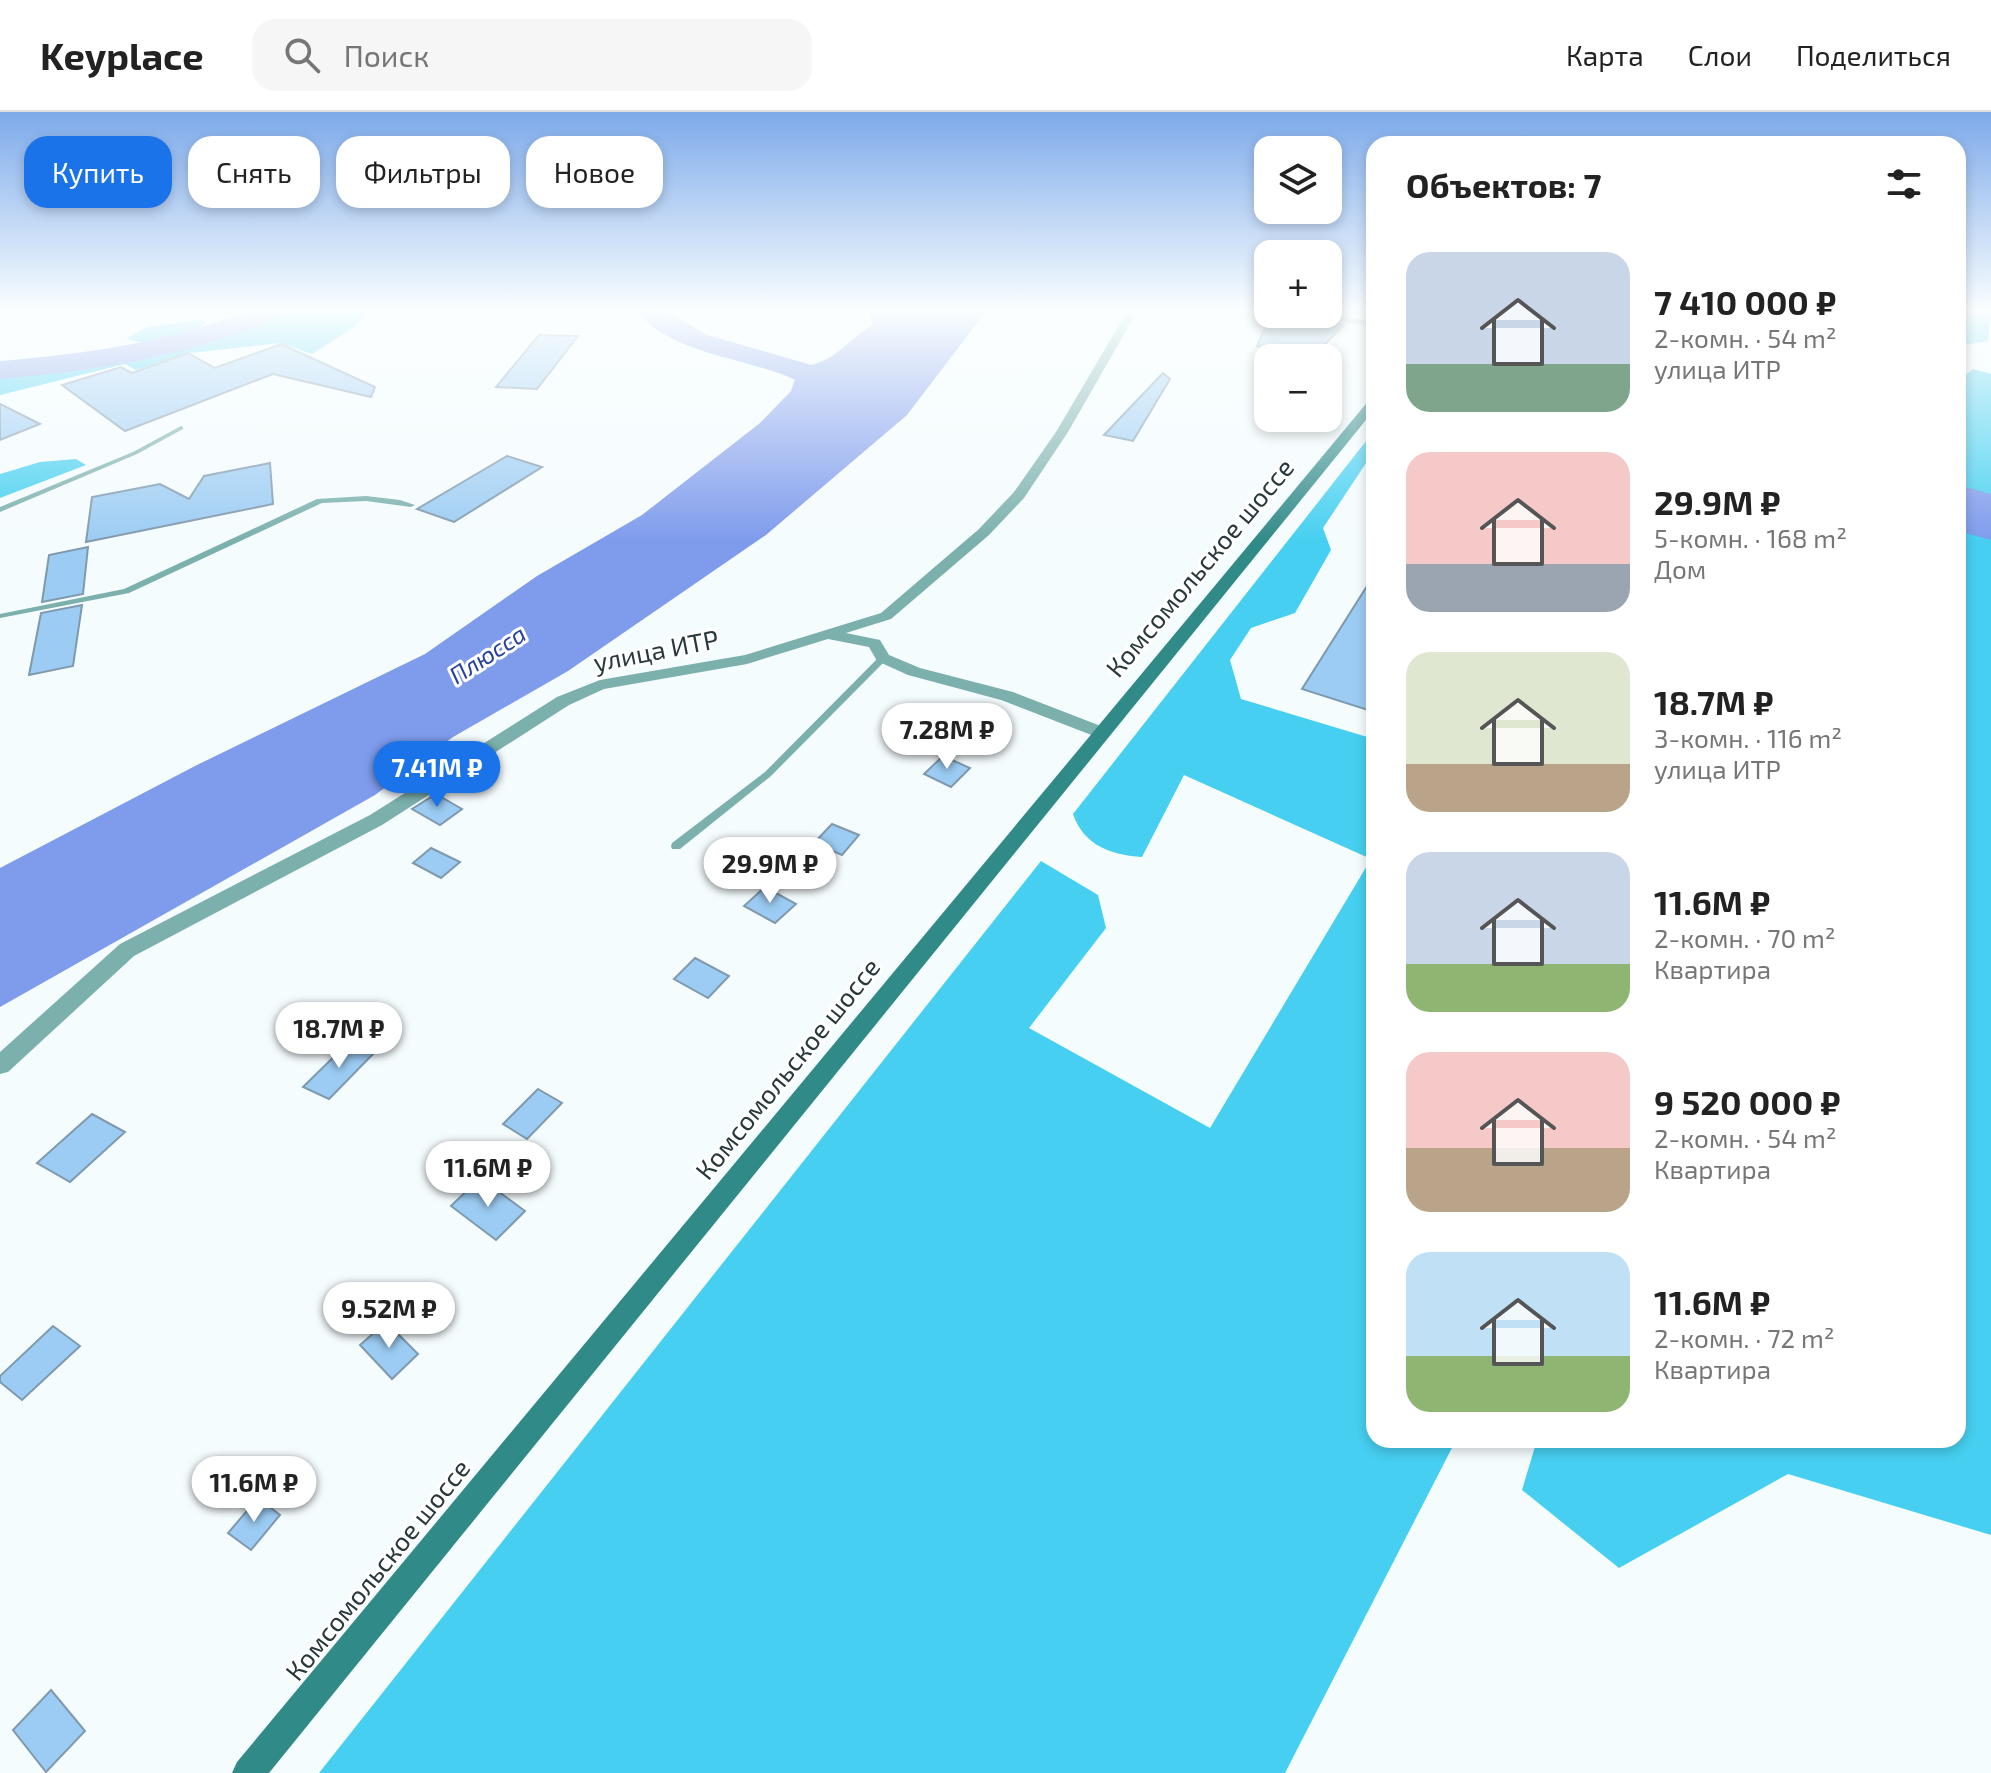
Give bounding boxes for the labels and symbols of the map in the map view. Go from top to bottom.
street label: Комсомольское шоссе [1098,452,1299,682]
water label: Плюсса [443,618,531,689]
street label: улица ИТР [591,622,721,678]
pin: 7.28M ₽ [873,703,1021,771]
pin: 7.41M ₽ [363,741,511,809]
pin: 29.9M ₽ [696,837,844,905]
street label: Комсомольское шоссе [688,951,886,1185]
pin: 18.7M ₽ [265,1002,413,1070]
pin: 11.6M ₽ [414,1141,562,1209]
pin: 9.52M ₽ [315,1282,463,1350]
street label: Комсомольское шоссе [278,1452,476,1686]
pin: 11.6M ₽ [180,1456,328,1524]

